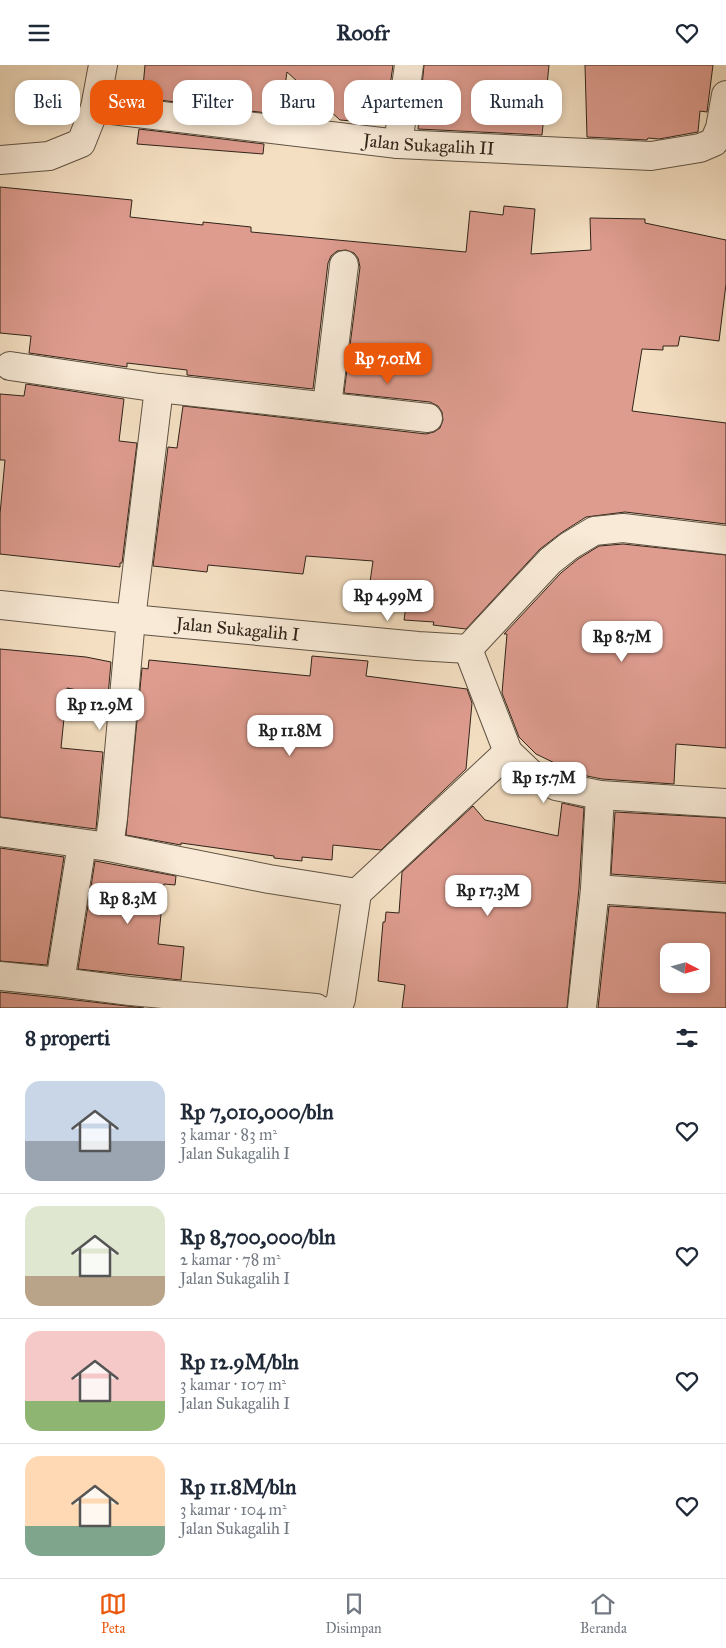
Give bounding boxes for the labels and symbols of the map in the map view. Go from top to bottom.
street label: Jalan Sukagalih II [360,129,495,160]
pin: Rp 7.01M [336,343,440,385]
pin: Rp 4.99M [336,579,440,622]
street label: Jalan Sukagalih I [173,612,301,646]
pin: Rp 8.7M [576,621,668,663]
pin: Rp 12.9M [48,689,152,731]
pin: Rp 11.8M [238,715,342,757]
pin: Rp 15.7M [492,761,596,804]
pin: Rp 17.3M [436,875,540,917]
pin: Rp 8.3M [82,883,174,925]
north arrow [660,943,710,993]

